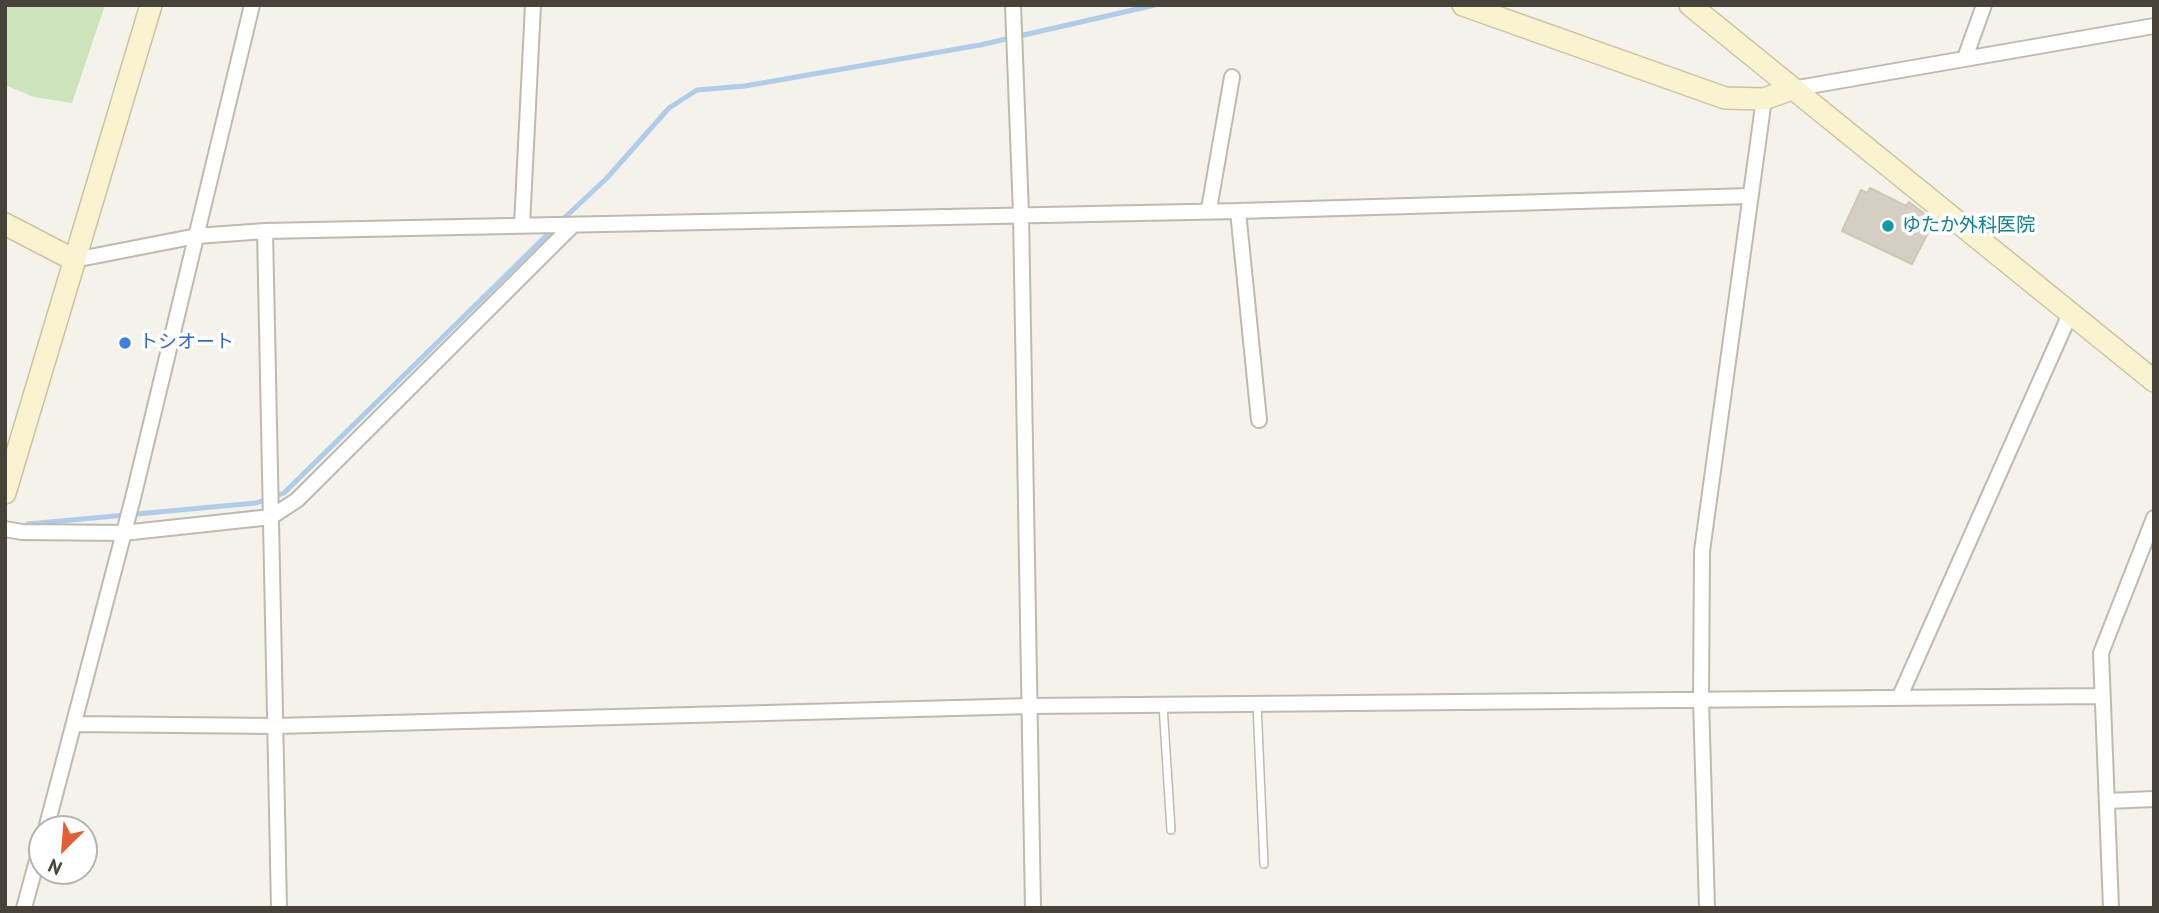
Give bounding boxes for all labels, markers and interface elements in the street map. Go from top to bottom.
place label: ゆたか外科医院 [1902,215,2035,237]
marker: ゆたか外科医院 [1880,218,1896,234]
place label: トシオート [139,332,234,354]
marker: トシオート [117,335,133,351]
north arrow [28,815,98,885]
text: N [44,854,66,881]

